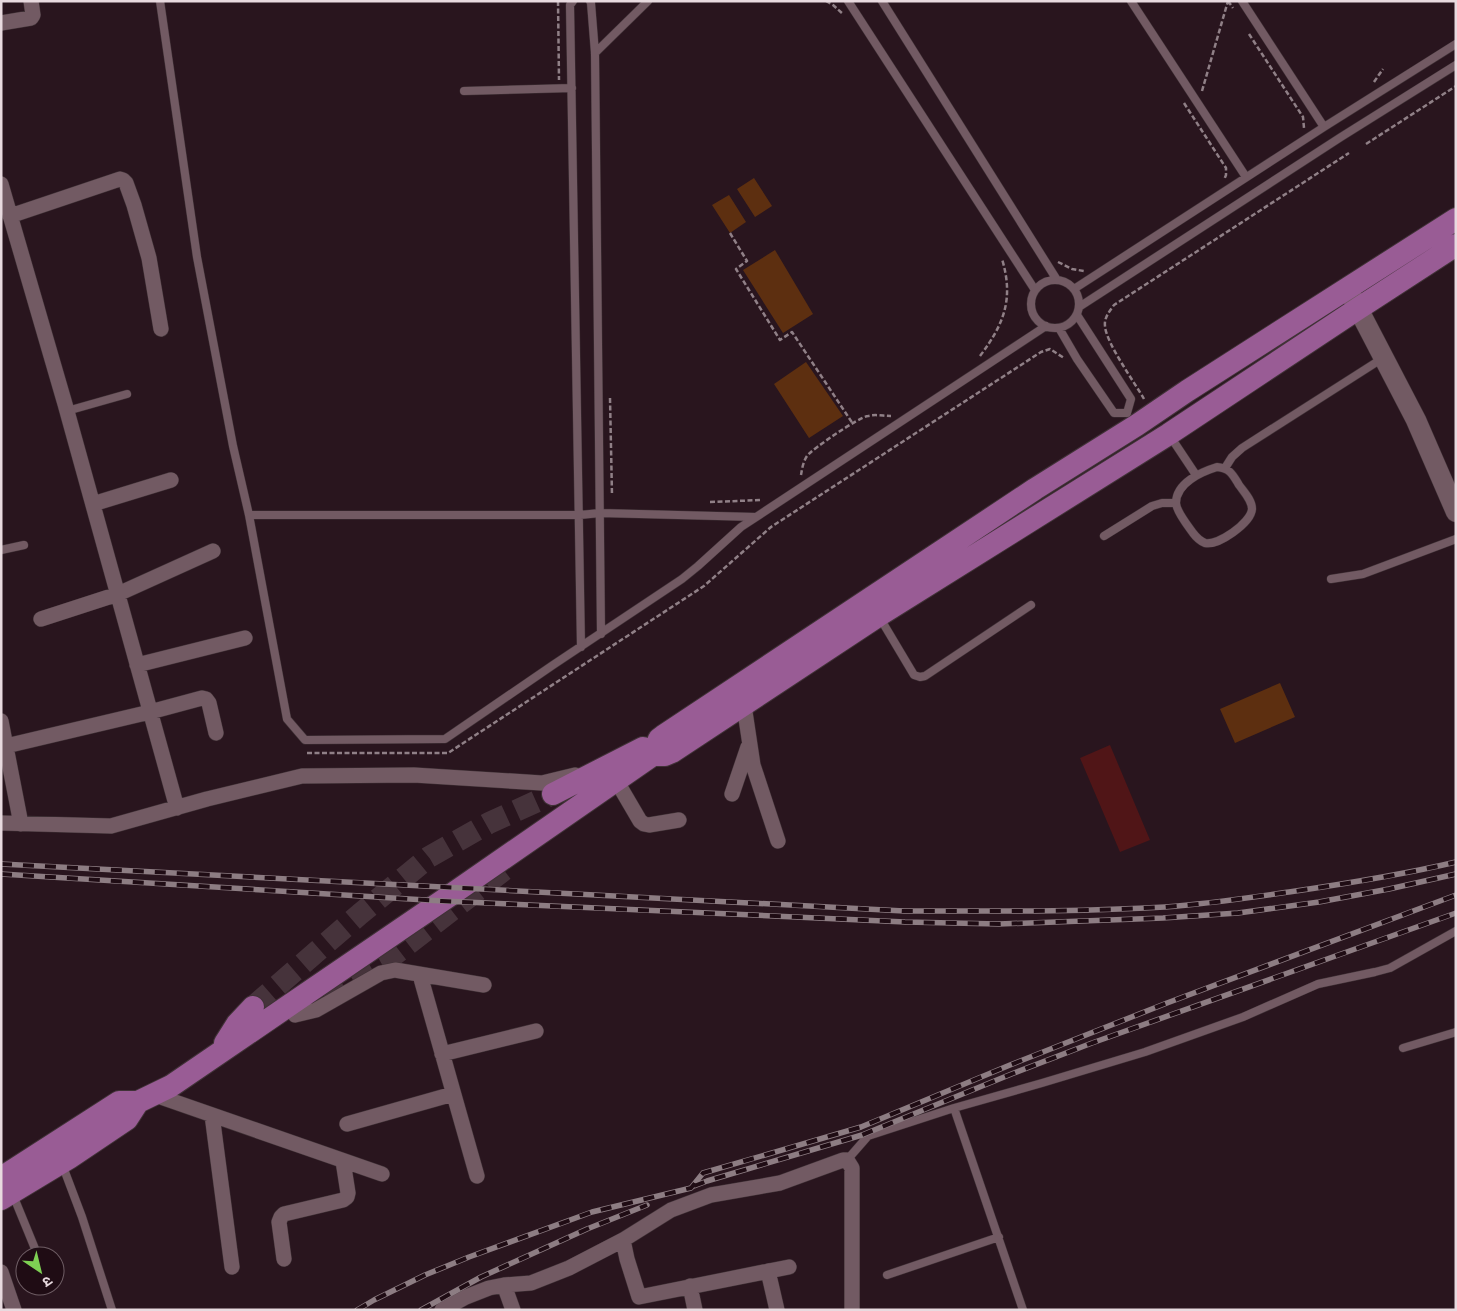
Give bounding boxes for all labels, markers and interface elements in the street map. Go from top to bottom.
north arrow [15,1246,65,1296]
text: उ [39,1273,55,1291]

